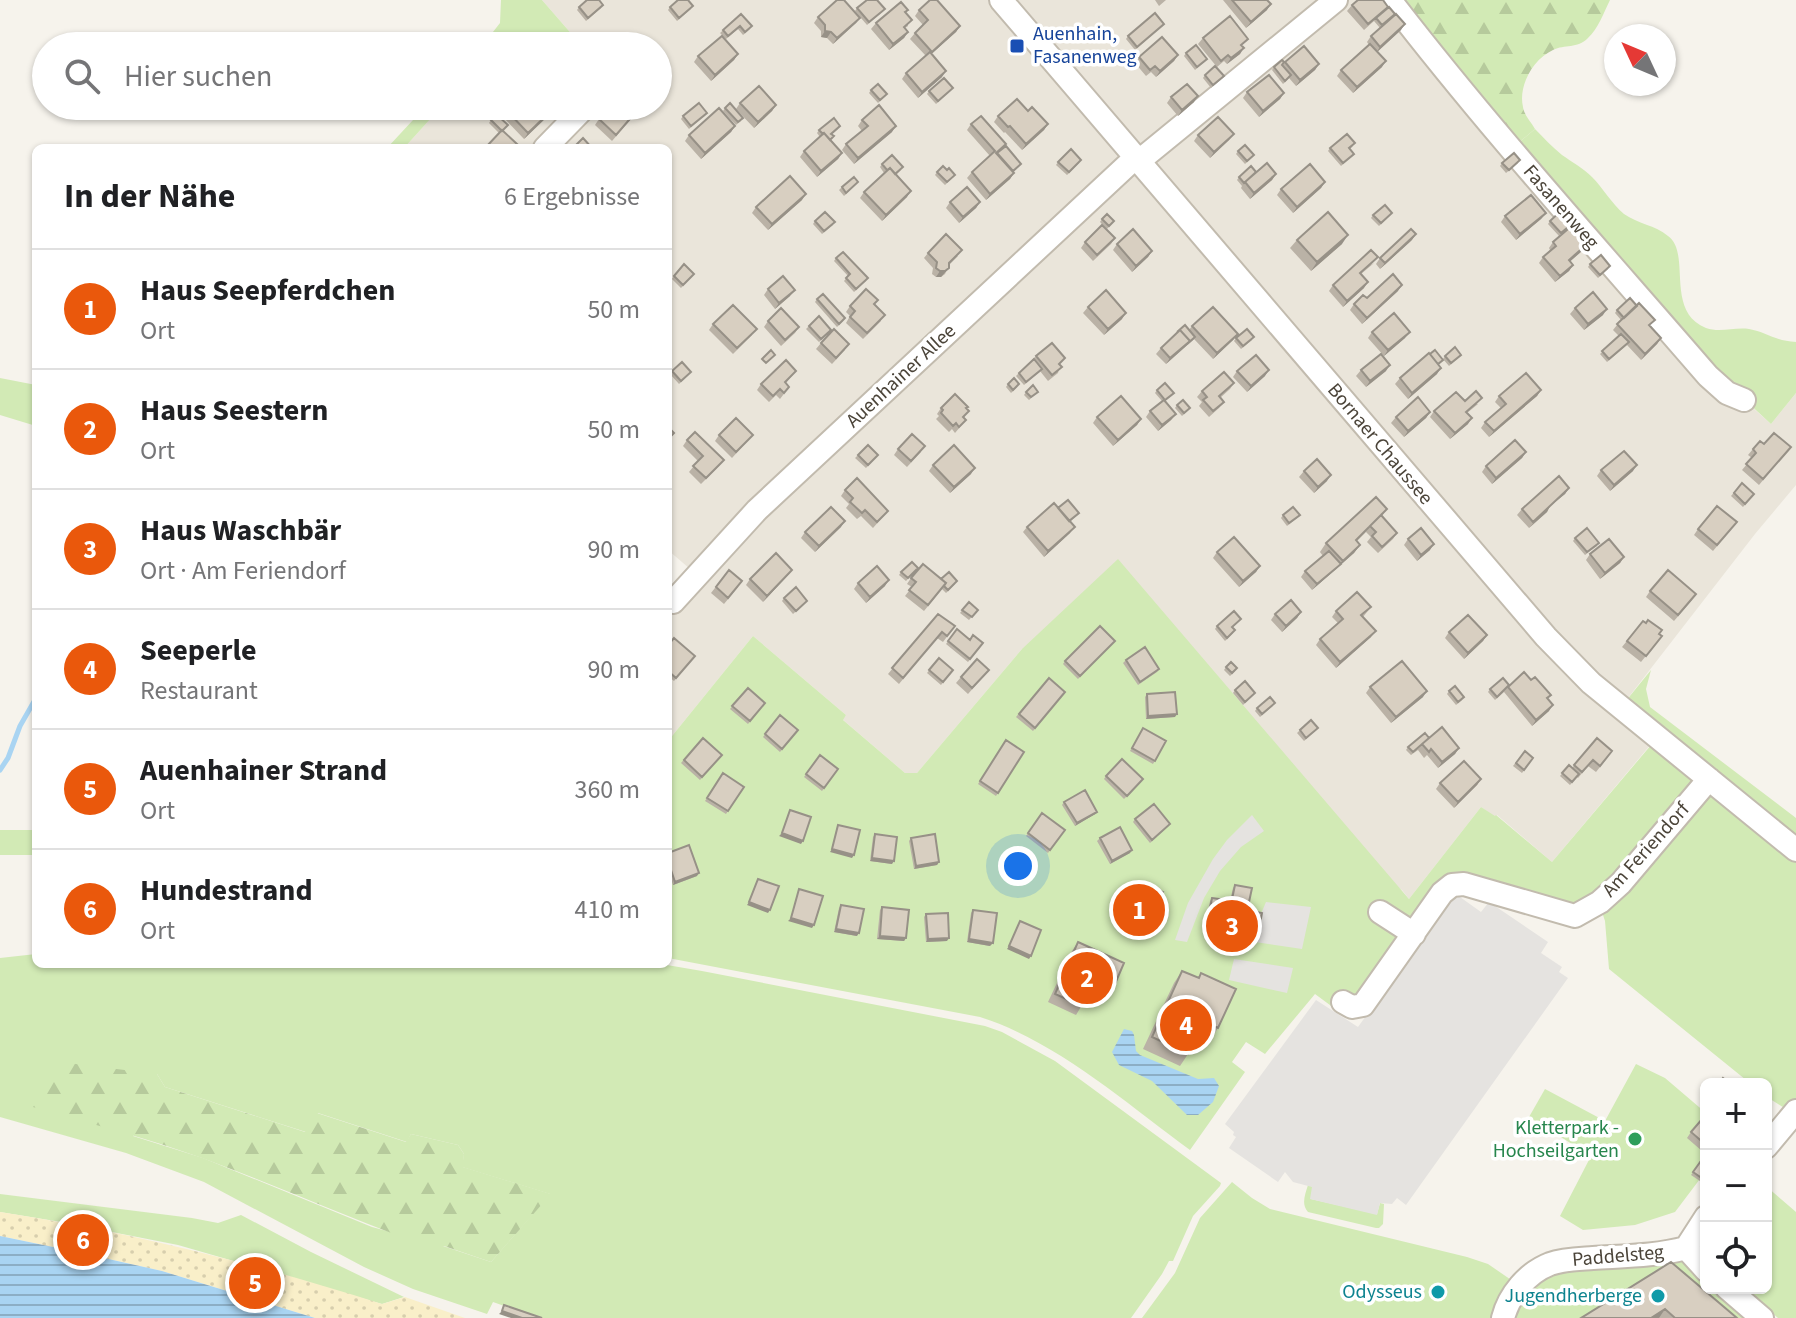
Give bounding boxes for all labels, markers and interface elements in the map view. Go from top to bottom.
place label: Auenhain, Fasanenweg [1033,20,1137,71]
north arrow [1604,24,1676,96]
search box [32,32,672,120]
marker: Auenhain, Fasanenweg [1008,37,1026,55]
icon: search [60,54,104,98]
text: Hier suchen [124,55,272,98]
street label: Fasanenweg [1516,159,1606,255]
text: In der Nähe [64,172,235,221]
text: 6 Ergebnisse [504,178,640,215]
text: Haus Seepferdchen [140,269,395,312]
text: 1 [83,291,97,328]
text: 50 m [587,291,640,328]
text: Ort [140,312,175,349]
street label: Auenhainer Allee [840,318,962,434]
street label: Bornaer Chaussee [1321,377,1439,511]
text: Haus Seestern [140,389,328,432]
text: 2 [83,411,97,448]
text: 50 m [587,411,640,448]
text: Ort [140,432,175,469]
text: Haus Waschbär [140,509,341,552]
text: 3 [83,531,97,568]
text: 90 m [587,531,640,568]
text: Ort · Am Feriendorf [140,552,346,589]
text: Seeperle [140,629,257,672]
text: 4 [83,651,97,688]
text: 90 m [587,651,640,688]
text: Restaurant [140,672,258,709]
text: Auenhainer Strand [140,749,387,792]
text: 5 [83,771,97,808]
text: 360 m [574,771,640,808]
text: Ort [140,792,175,829]
street label: Am Feriendorf [1596,796,1697,903]
your location [998,846,1038,886]
text: Hundestrand [140,869,313,912]
pin: 1 [1113,880,1165,940]
text: 6 [83,891,97,928]
text: 410 m [574,891,640,928]
pin: 3 [1206,896,1258,956]
text: Ort [140,912,175,949]
pin: 2 [1061,948,1113,1008]
pin: 4 [1160,995,1212,1055]
map controls [1700,1078,1772,1294]
button: + [1700,1078,1772,1150]
place label: Kletterpark - Hochseilgarten [1493,1114,1619,1165]
marker: Kletterpark - Hochseilgarten [1626,1130,1644,1148]
button: − [1700,1150,1772,1222]
pin: 6 [57,1210,109,1270]
button: locate [1700,1222,1772,1294]
street label: Paddelsteg [1571,1238,1665,1274]
pin: 5 [229,1253,281,1313]
place label: Odysseus [1342,1278,1422,1306]
place label: Jugendherberge [1505,1282,1642,1310]
marker: Odysseus [1429,1283,1447,1301]
marker: Jugendherberge [1649,1287,1667,1305]

